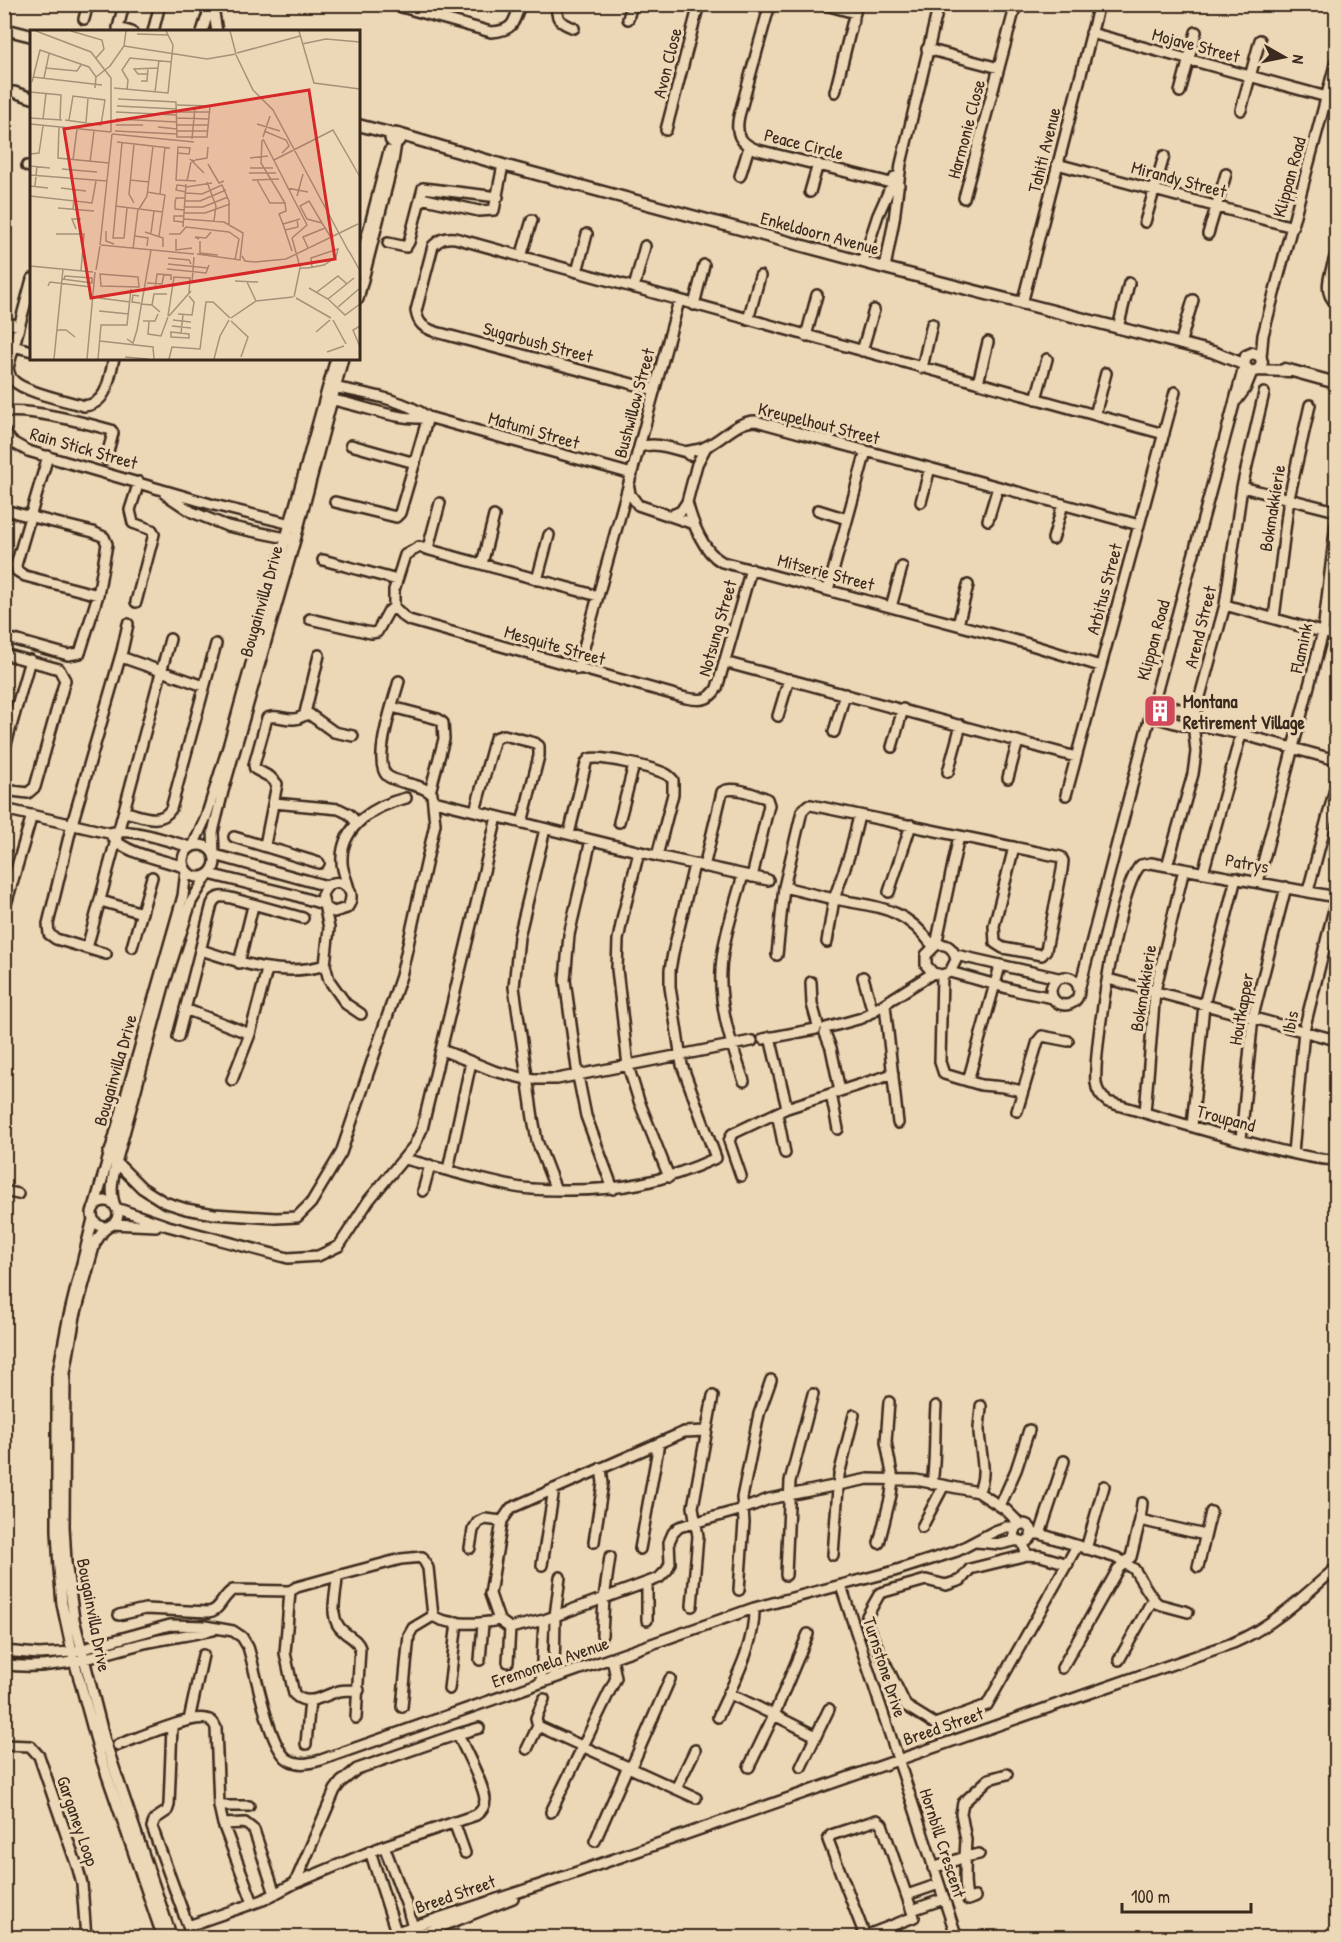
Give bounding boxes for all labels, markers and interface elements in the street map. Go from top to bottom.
street label: Mojave Street [1149,21,1243,69]
street label: Avon Close [646,25,688,101]
north arrow [1254,27,1314,87]
inset map [30,30,360,360]
text: N [1287,53,1310,66]
street label: Harmonie Close [941,77,991,181]
street label: Tahiti Avenue [1021,105,1067,195]
street label: Peace Circle [762,122,846,166]
street label: Klippan Road [1266,134,1312,220]
street label: Mirandy Street [1129,154,1230,204]
street label: Enkeldoorn Avenue [758,205,882,261]
street label: Sugarbush Street [480,315,596,369]
street label: Bushwillow Street [607,345,661,461]
street label: Kreupelhout Street [756,396,883,450]
street label: Matumi Street [486,405,583,455]
street label: Rain Stick Street [27,421,141,475]
street label: Bokmakkierie [1253,463,1291,553]
street label: Arbitus Street [1080,540,1128,637]
street label: Bougainvilla Drive [233,542,289,660]
street label: Mitserie Street [775,547,878,597]
street label: Notsung Street [691,576,743,679]
street label: Arend Street [1178,582,1222,671]
street label: Klippan Road [1130,597,1176,683]
street label: Mesquite Street [502,619,609,672]
street label: Flamink [1283,620,1319,676]
place label: Montana Retirement Village [1183,689,1305,736]
building icon: Montana Retirement Village [1142,693,1178,729]
street label: Patrys [1223,847,1271,879]
street label: Bokmakkierie [1124,943,1162,1033]
street label: Houtkapper [1222,971,1260,1047]
street label: Ibis [1276,1008,1304,1035]
street label: Bougainvilla Drive [87,1011,143,1129]
street label: Troupand [1194,1098,1258,1138]
street label: Bougainvilla Drive [71,1556,117,1674]
street label: Turnstone Drive [857,1613,913,1721]
street label: Eremomela Avenue [488,1630,612,1694]
street label: Breed Street [899,1700,987,1751]
street label: Garganey Loop [51,1773,105,1870]
street label: Hornbill Crescent [914,1785,973,1902]
street label: Breed Street [411,1868,499,1919]
scale bar [1122,1876,1251,1914]
text: 100 m [1131,1884,1170,1909]

